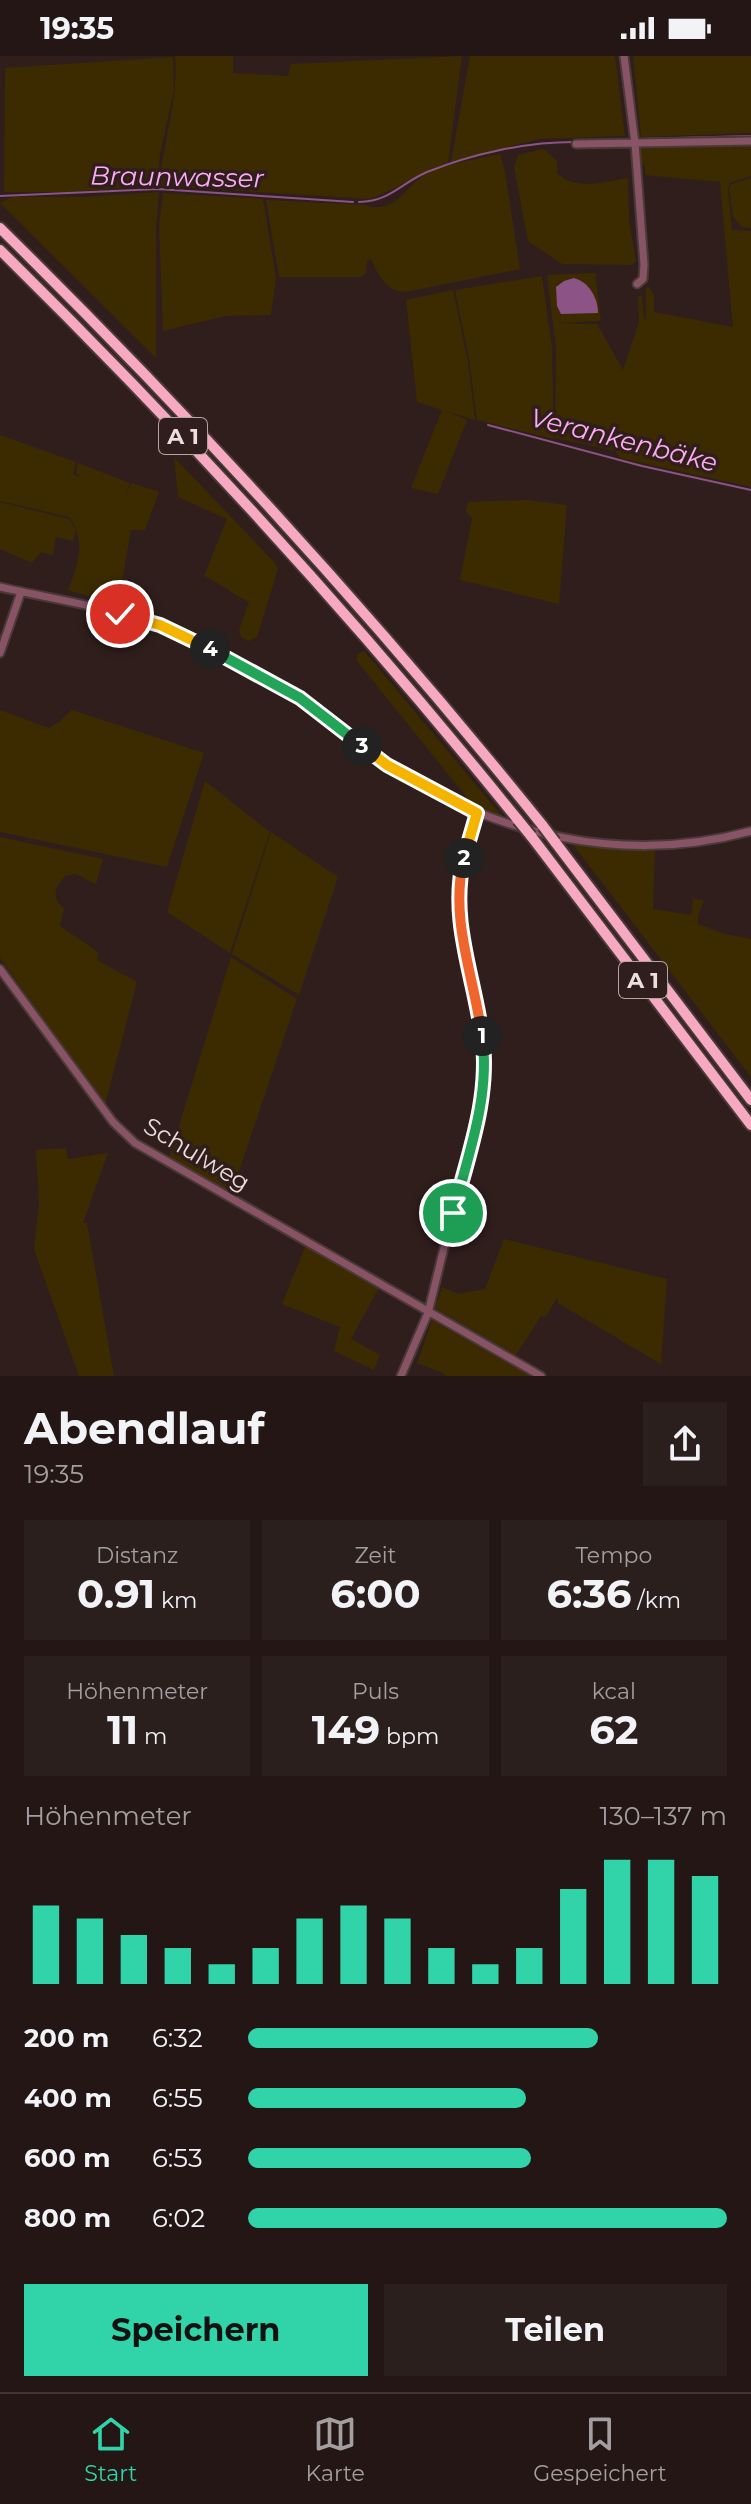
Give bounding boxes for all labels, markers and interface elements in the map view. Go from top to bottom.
text: 19:35 [40,10,114,47]
water label: Braunwasser [90,159,265,195]
water label: Verankenbäke [527,401,721,479]
road number: A 1 [159,418,207,454]
pin [86,580,154,648]
icon: check [98,592,142,636]
pin: 4 [190,629,230,669]
text: 4 [202,635,218,662]
pin: 3 [342,726,382,766]
text: 3 [355,732,369,759]
pin: 2 [444,838,484,878]
text: 2 [458,844,470,871]
road number: A 1 [619,962,667,998]
pin: 1 [462,1016,502,1056]
text: 1 [478,1022,486,1049]
street label: Schulweg [139,1111,255,1197]
pin [419,1179,487,1247]
icon: arrive [431,1191,475,1235]
text: Abendlauf [24,1401,265,1455]
button: share [643,1402,727,1486]
text: 19:35 [24,1458,84,1490]
text: Distanz [96,1542,178,1569]
text: Zeit [355,1542,396,1569]
text: Tempo [575,1542,652,1569]
text: 0.91 [77,1569,155,1618]
text: 6:00 [330,1569,421,1618]
text: 6:36 [546,1569,632,1618]
text: km [155,1587,197,1614]
text: /km [632,1587,681,1614]
text: Höhenmeter [66,1678,208,1705]
text: Puls [352,1678,399,1705]
text: kcal [592,1678,636,1705]
text: 11 [107,1705,138,1754]
text: 149 [312,1705,380,1754]
text: 62 [589,1705,638,1754]
text: m [138,1723,167,1750]
text: bpm [380,1723,439,1750]
text: Höhenmeter [24,1800,192,1832]
text: 130–137 m [600,1800,727,1832]
text: 200 m [24,2022,109,2054]
text: 6:32 [152,2022,203,2054]
text: 400 m [24,2082,112,2114]
text: 6:55 [152,2082,203,2114]
text: 600 m [24,2142,111,2174]
text: 6:53 [152,2142,203,2174]
text: 800 m [24,2202,111,2234]
text: 6:02 [152,2202,205,2234]
button: Speichern [24,2284,368,2376]
button: Teilen [384,2284,727,2376]
tab: Start [84,2412,137,2487]
tab: Karte [306,2412,365,2487]
tab: Gespeichert [533,2412,667,2487]

